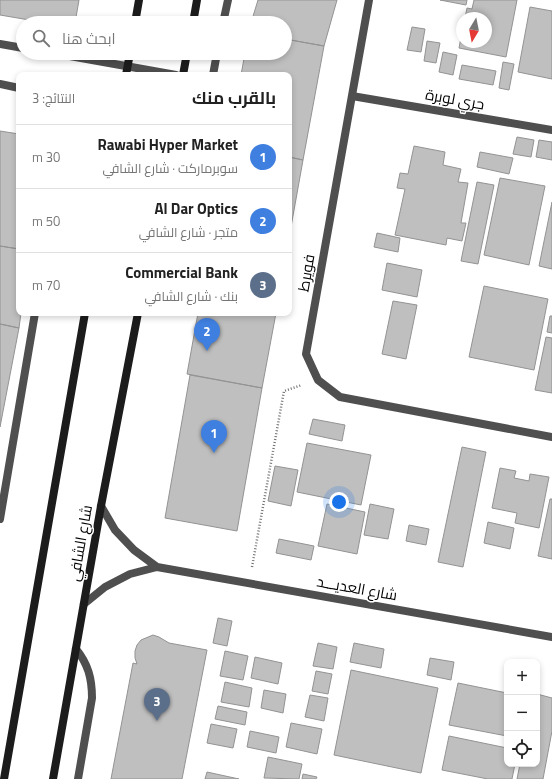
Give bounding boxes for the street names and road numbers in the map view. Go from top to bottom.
street label: جري لوبرة [423,82,486,116]
street label: فويرط [291,252,321,294]
street label: شارع الشافي [62,503,99,583]
street label: شارع العديـــد [315,570,399,606]

